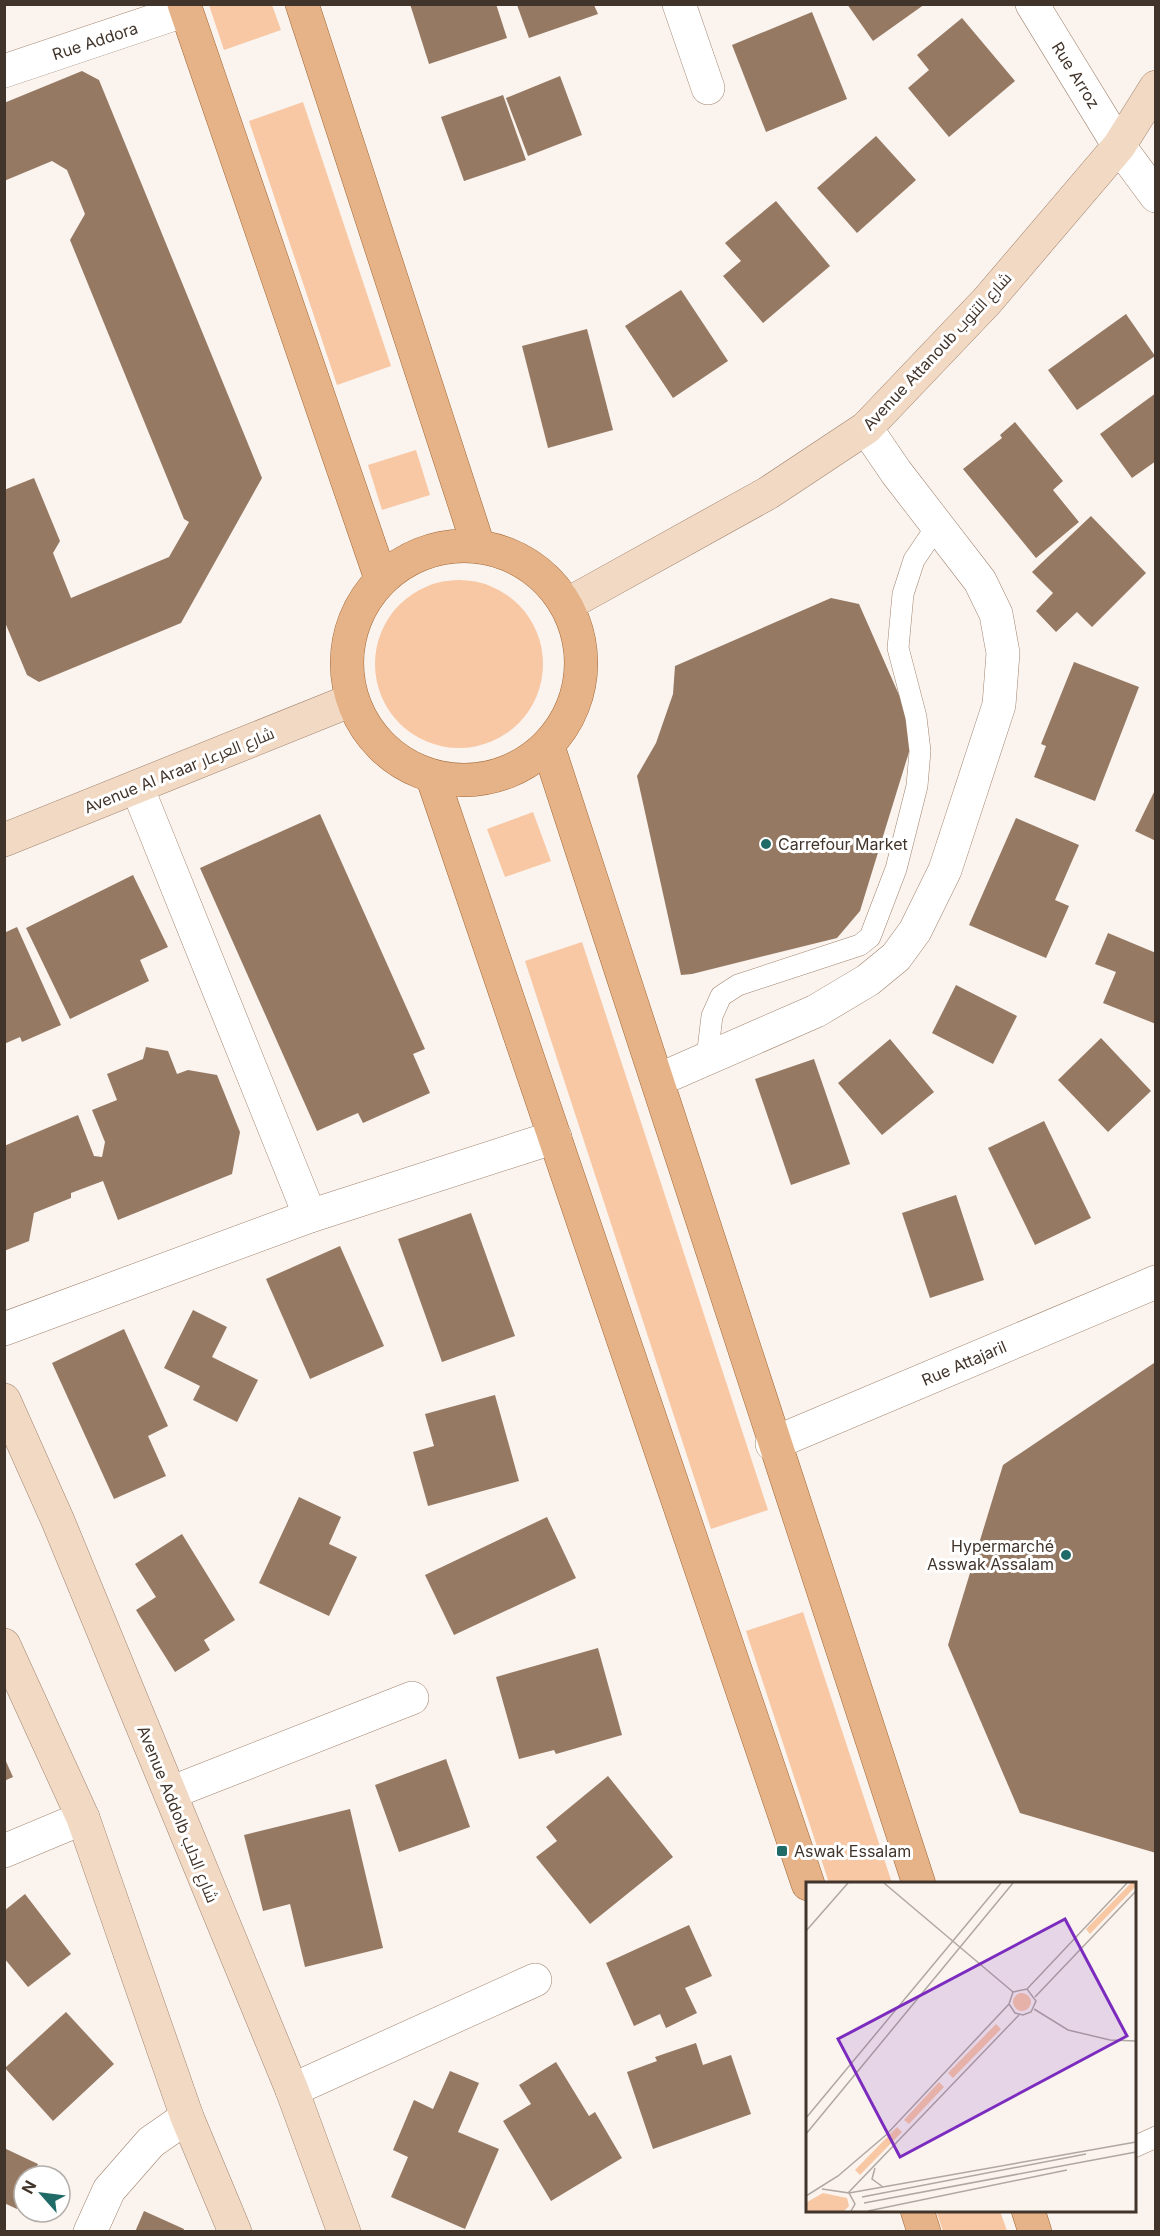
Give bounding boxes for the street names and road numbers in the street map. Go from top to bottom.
street label: Rue Addora [50,18,140,64]
street label: Rue Arroz [1048,38,1104,112]
street label: Avenue Attanoub شارع التنوب [858,268,1017,436]
street label: Avenue Al Araar شارع العرعار [81,723,278,819]
street label: Rue Attajaril [919,1336,1009,1390]
street label: Avenue Addolb شارع الدلب [131,1722,223,1906]

